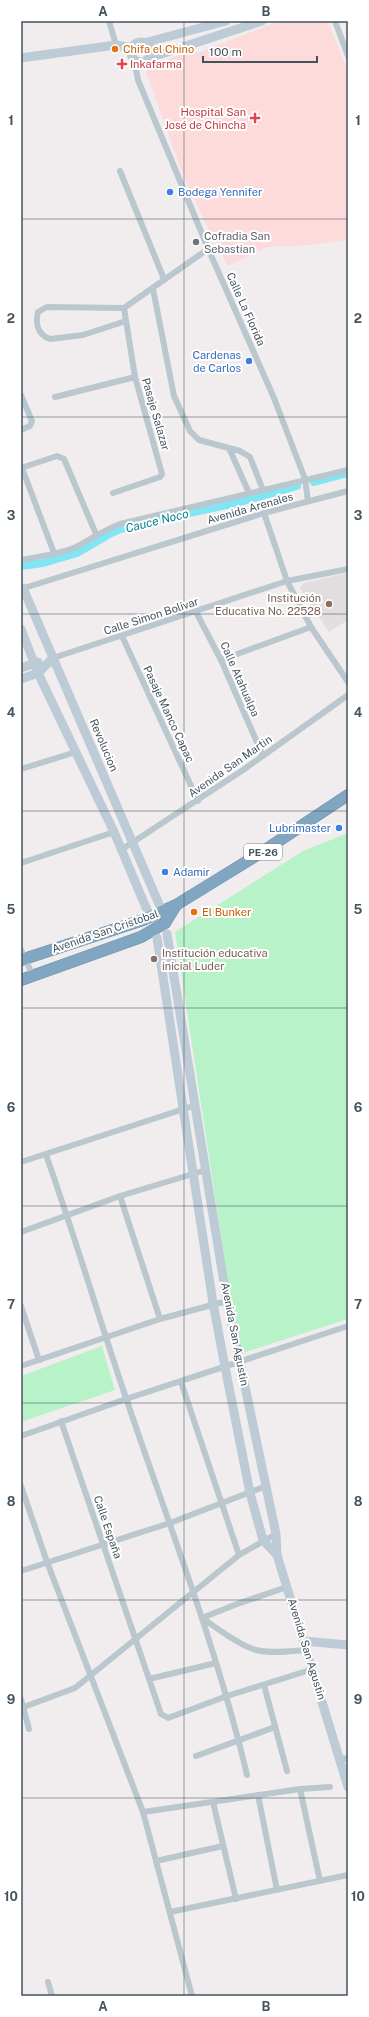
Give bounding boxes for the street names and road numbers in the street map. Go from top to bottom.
street label: Calle La Florida [224,270,268,348]
street label: Pasaje Salazar [140,376,172,452]
street label: Avenida Arenales [206,490,295,526]
street label: Calle Simon Bolivar [102,595,200,637]
street label: Calle Atahualpa [218,640,262,718]
street label: Pasaje Manco Capac [141,664,197,764]
street label: Revolucion [88,717,120,773]
street label: Avenida San Martin [186,733,274,799]
road number: PE-26 [244,844,282,860]
street label: Avenida San Cristobal [50,907,160,955]
street label: Avenida San Agustin [219,1281,251,1387]
street label: Calle España [92,1494,124,1560]
street label: Avenida San Agustin [286,1597,328,1701]

